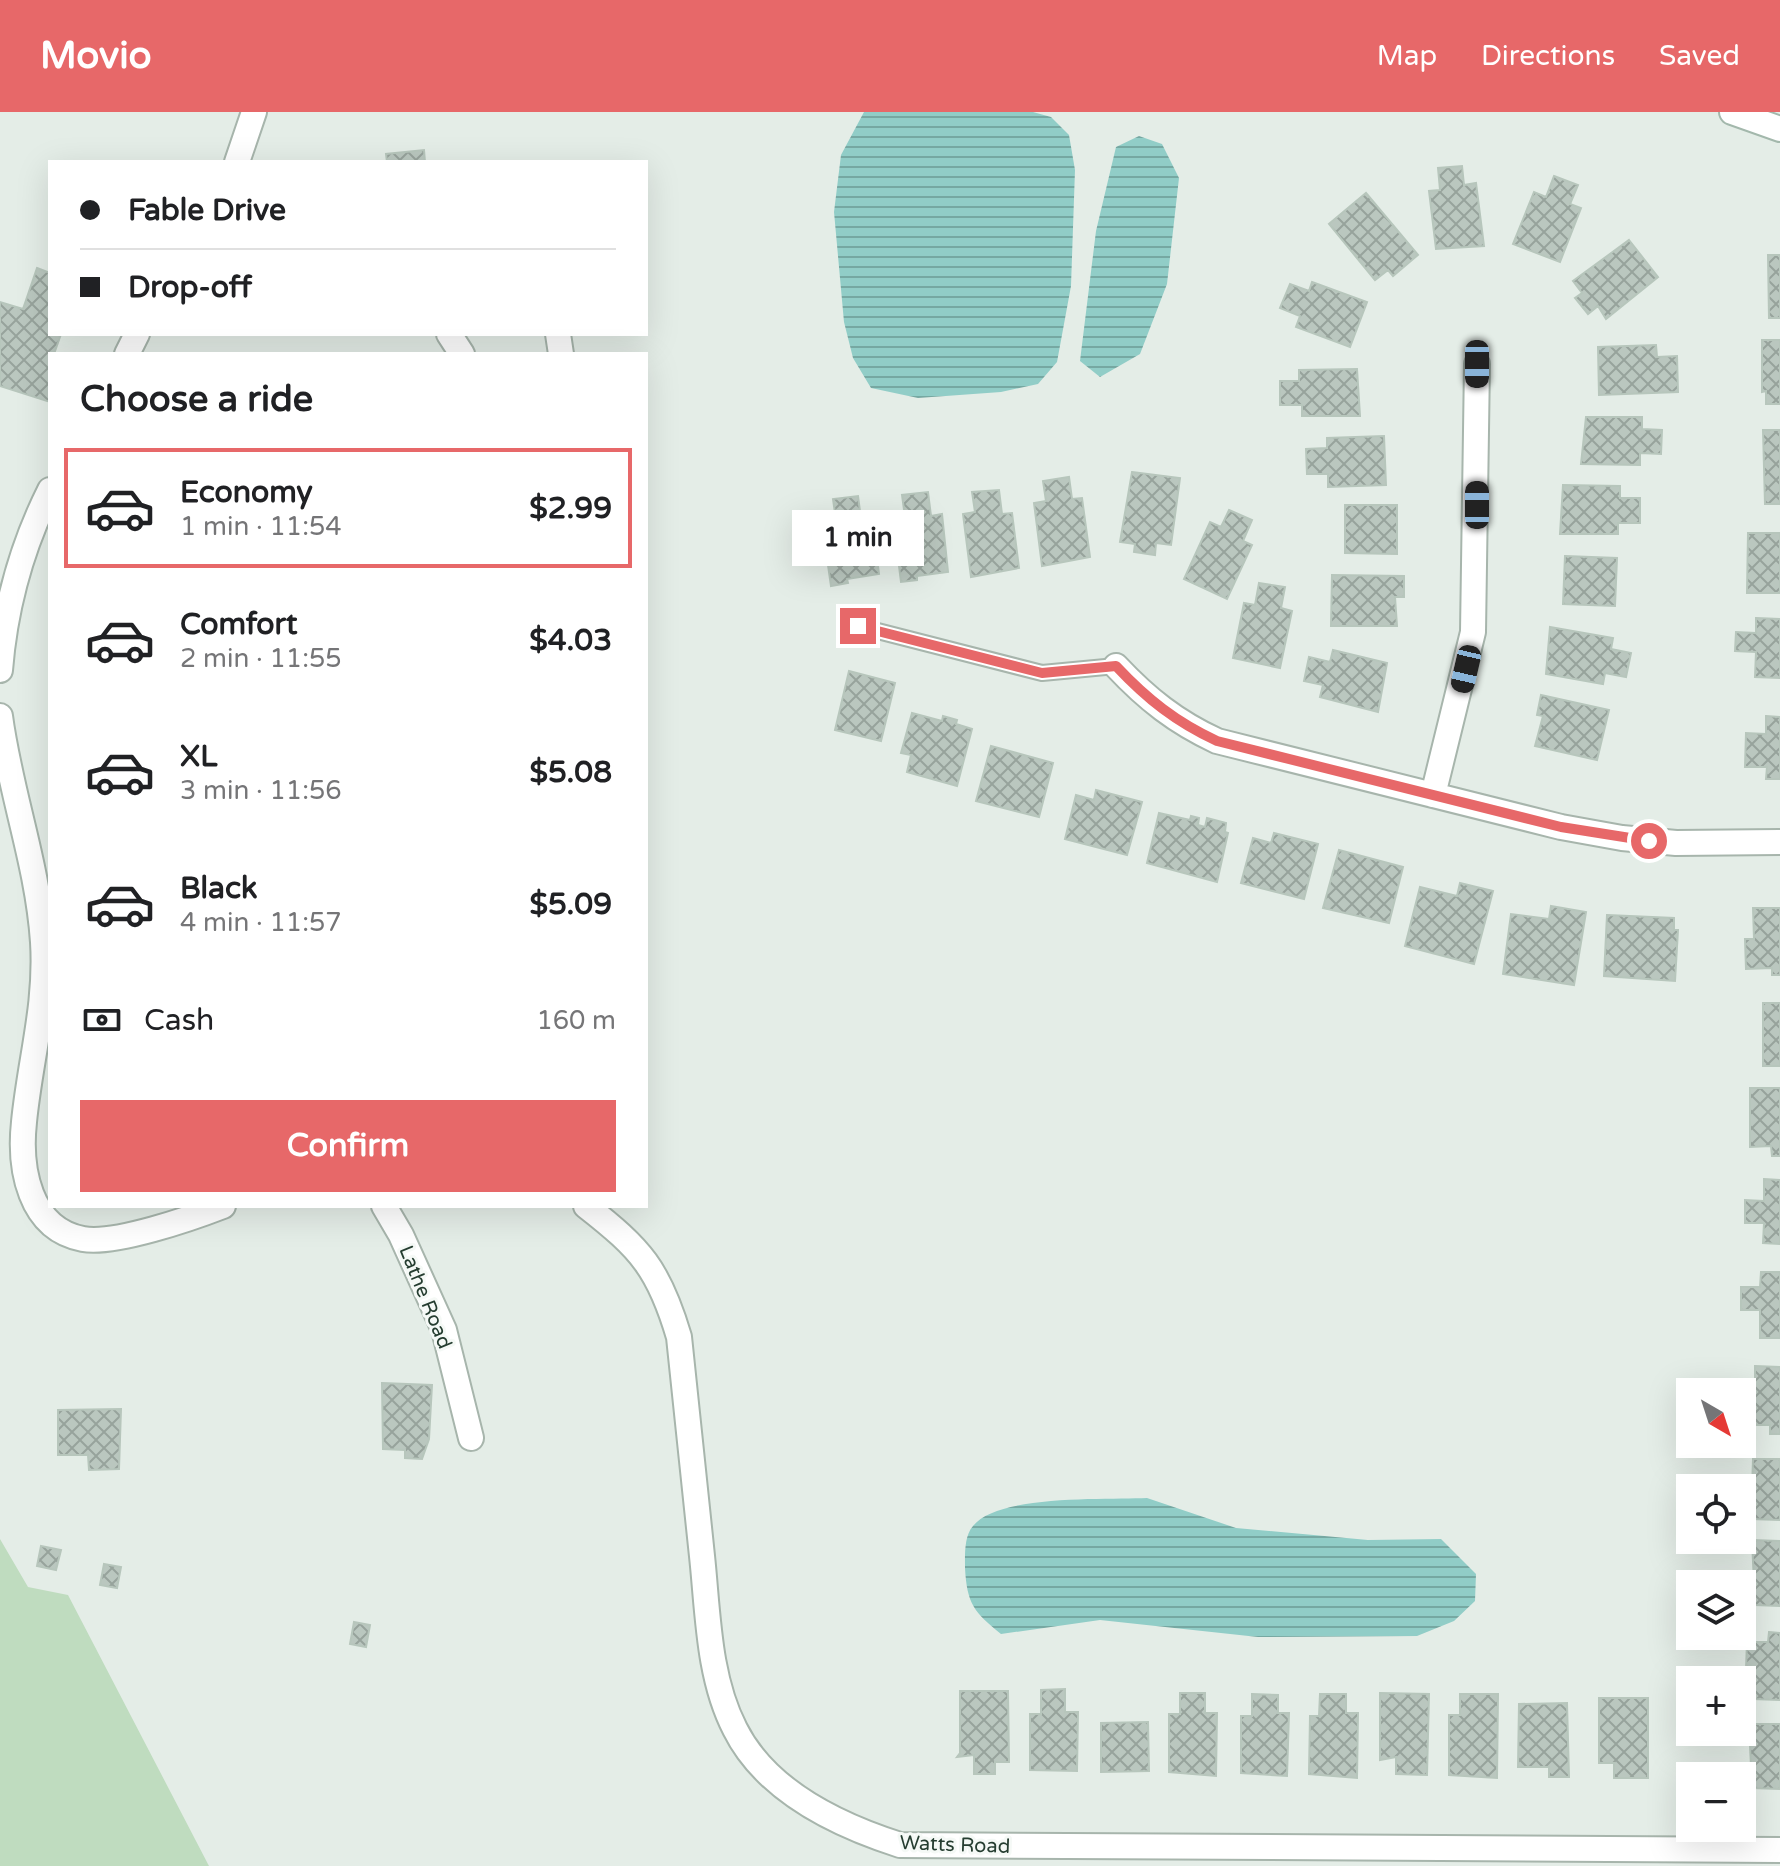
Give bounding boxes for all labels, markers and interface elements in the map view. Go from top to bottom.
text: Movio [40,33,152,79]
text: Map [1377,39,1437,73]
text: Directions [1481,39,1615,73]
text: Saved [1659,39,1740,73]
text: Fable Drive [128,192,286,229]
text: Drop-off [128,269,252,306]
car [1465,340,1489,388]
text: Choose a ride [80,378,313,421]
icon: car [84,472,156,544]
text: Economy [180,474,313,511]
car [1465,481,1489,529]
text: $2.99 [529,490,612,527]
callout: 1 min [792,510,924,566]
text: 1 min · 11:54 [180,511,342,542]
text: 1 min [823,522,893,553]
icon: car [84,604,156,676]
text: Comfort [180,606,298,643]
route end [840,608,876,644]
text: $4.03 [529,622,612,659]
text: 2 min · 11:55 [180,643,342,674]
car [1449,643,1483,695]
icon: car [84,736,156,808]
text: XL [180,738,217,775]
text: $5.08 [530,754,612,791]
text: 3 min · 11:56 [180,775,342,806]
route start [1631,823,1667,859]
icon: car [84,868,156,940]
text: Black [180,870,257,907]
text: $5.09 [530,886,612,923]
text: 4 min · 11:57 [180,907,342,938]
icon: cash [80,998,124,1042]
text: Cash [144,1002,214,1039]
text: 160 m [536,1005,616,1036]
button: Confirm [80,1100,616,1192]
street label: Lathe Road [394,1242,457,1352]
north arrow [1676,1378,1756,1458]
map controls [1676,1378,1756,1842]
button: locate [1676,1474,1756,1554]
button: layers [1676,1570,1756,1650]
button: + [1676,1666,1756,1746]
button: − [1676,1762,1756,1842]
street label: Watts Road [899,1831,1011,1859]

